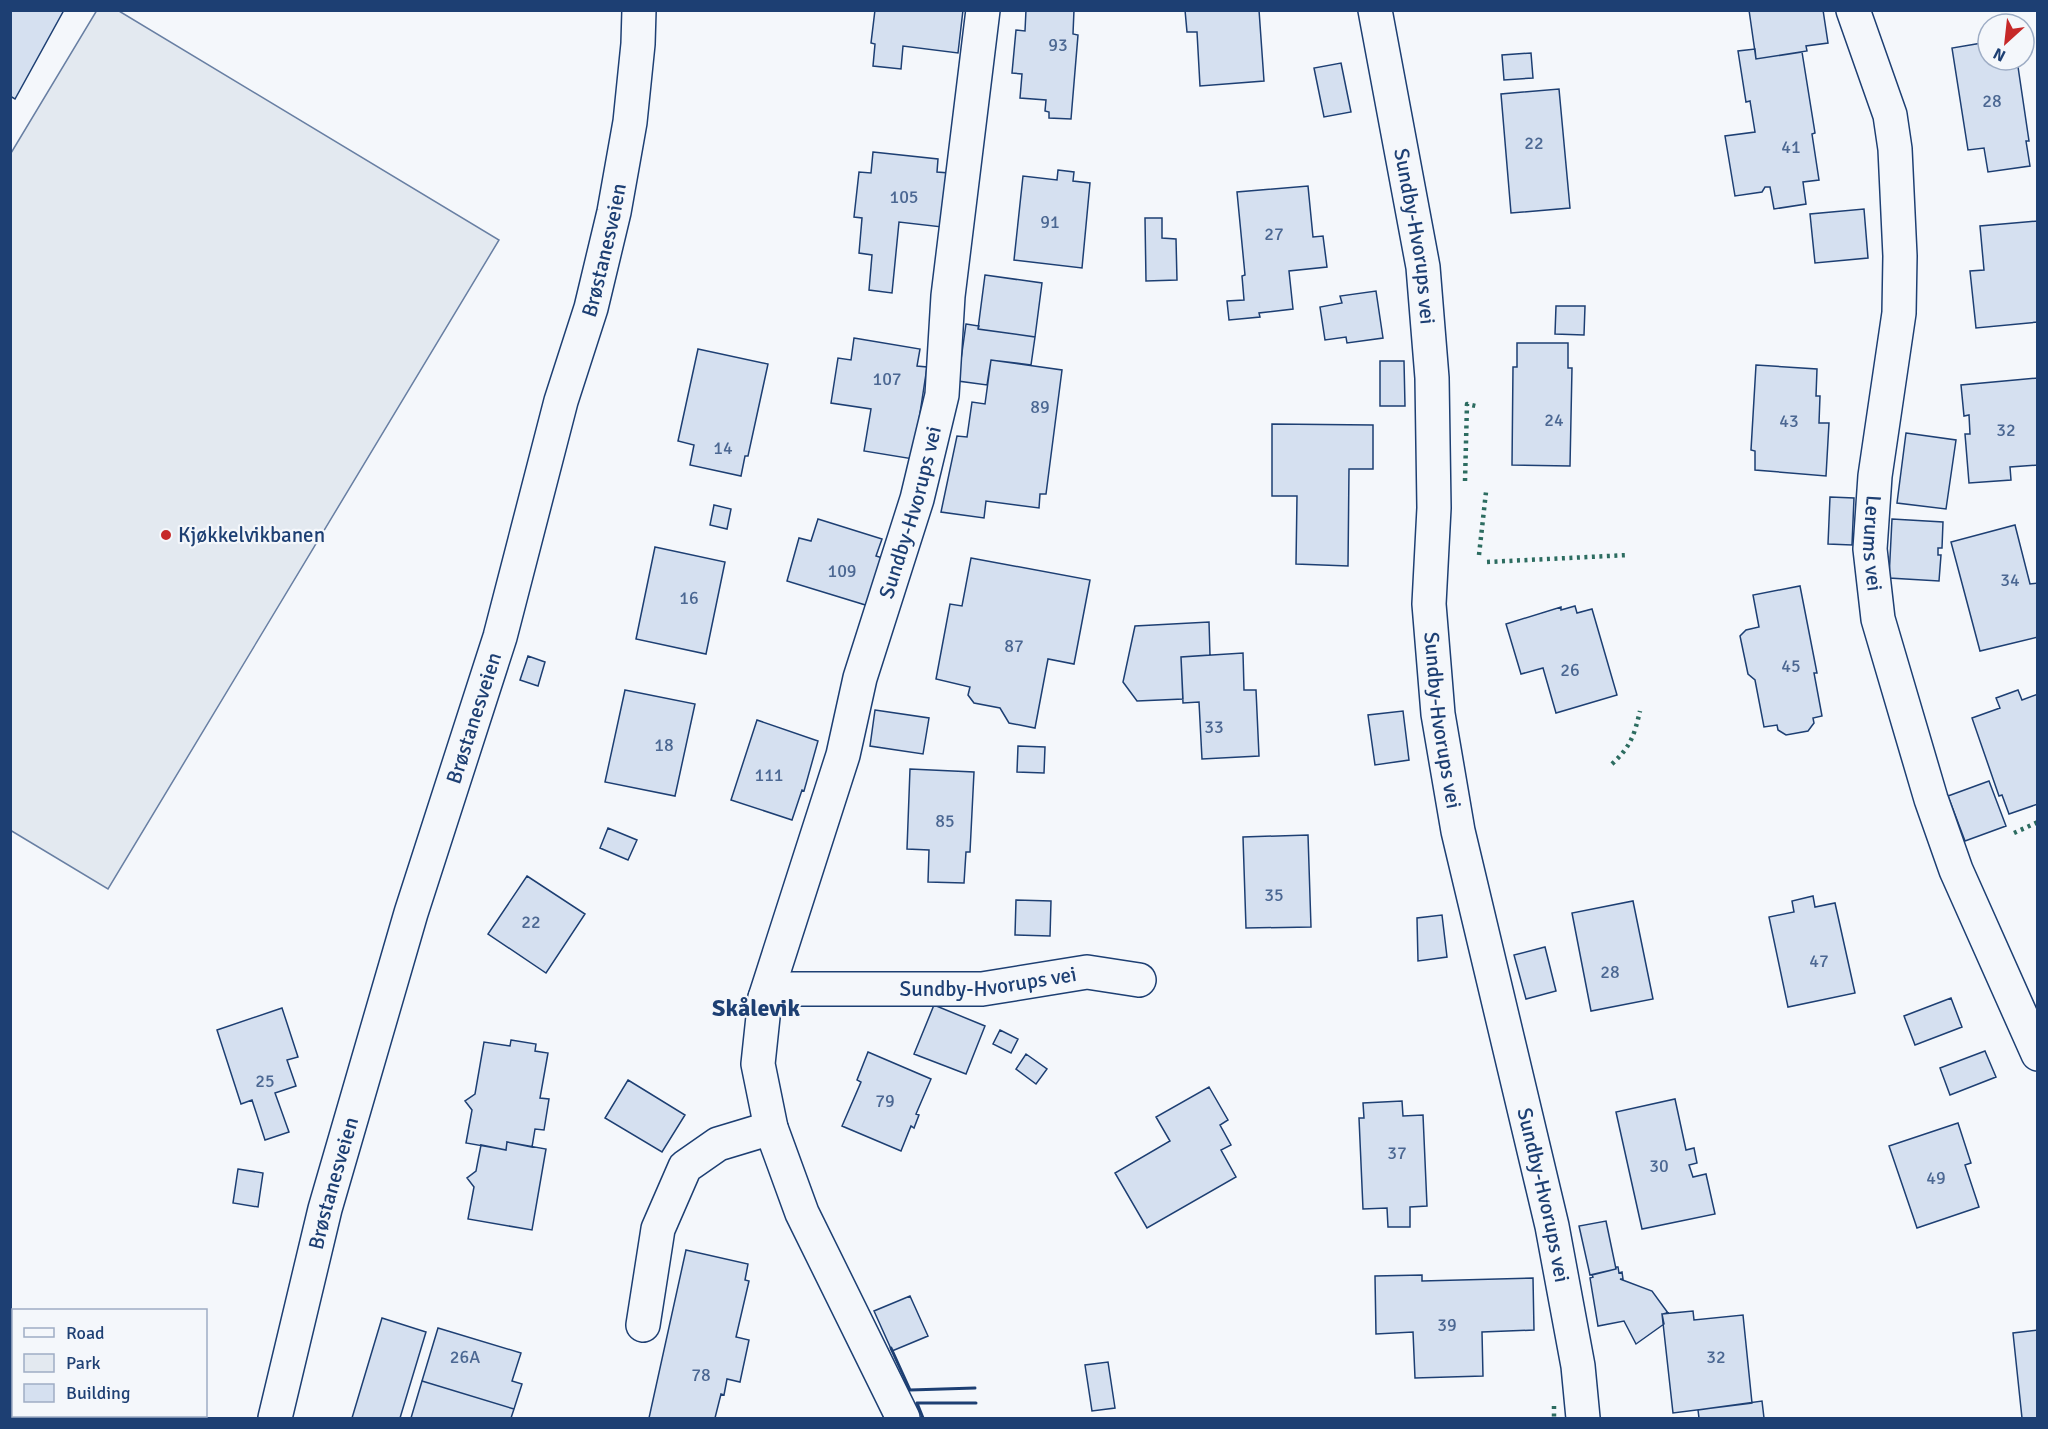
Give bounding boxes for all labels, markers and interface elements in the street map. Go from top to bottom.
north arrow [1976,12,2036,72]
house number: 93 [1048,34,1068,56]
text: N [1990,43,2009,66]
house number: 28 [1982,90,2002,112]
house number: 22 [1524,132,1544,154]
house number: 41 [1781,136,1801,158]
street label: Sundby-Hvorups vei [1388,146,1441,325]
street label: Brøstanesveien [576,181,632,320]
house number: 105 [889,186,919,208]
house number: 91 [1040,211,1060,233]
house number: 27 [1264,223,1284,245]
house number: 107 [872,368,902,390]
house number: 89 [1030,396,1050,418]
house number: 24 [1544,409,1564,431]
house number: 43 [1779,410,1799,432]
house number: 32 [1996,419,2016,441]
street label: Sundby-Hvorups vei [873,424,947,602]
house number: 14 [713,437,733,459]
street label: Lerums vei [1857,494,1888,593]
place label: Kjøkkelvikbanen [178,522,325,548]
marker: Kjøkkelvikbanen [159,528,173,542]
house number: 109 [827,560,857,582]
house number: 34 [2000,569,2020,591]
house number: 16 [679,587,699,609]
street label: Sundby-Hvorups vei [1418,631,1467,811]
house number: 87 [1004,635,1024,657]
street label: Brøstanesveien [441,649,507,787]
house number: 45 [1781,655,1801,677]
house number: 26 [1560,659,1580,681]
house number: 33 [1204,716,1224,738]
house number: 18 [654,734,674,756]
house number: 111 [754,764,784,786]
house number: 85 [935,810,955,832]
house number: 35 [1264,884,1284,906]
house number: 22 [521,911,541,933]
house number: 47 [1809,950,1829,972]
street label: Sundby-Hvorups vei [899,961,1078,1002]
house number: 28 [1600,961,1620,983]
district label: Skålevik [712,993,800,1023]
house number: 25 [255,1070,275,1092]
house number: 79 [875,1090,895,1112]
street label: Sundby-Hvorups vei [1511,1105,1575,1284]
street label: Brøstanesveien [303,1114,364,1252]
house number: 37 [1387,1142,1407,1164]
house number: 30 [1649,1155,1669,1177]
house number: 49 [1926,1167,1946,1189]
legend [12,1309,207,1417]
house number: 39 [1437,1314,1457,1336]
text: Road [66,1322,105,1344]
house number: 26A [450,1346,480,1368]
house number: 32 [1706,1346,1726,1368]
text: Park [66,1352,101,1374]
house number: 78 [691,1364,711,1386]
text: Building [66,1382,130,1404]

